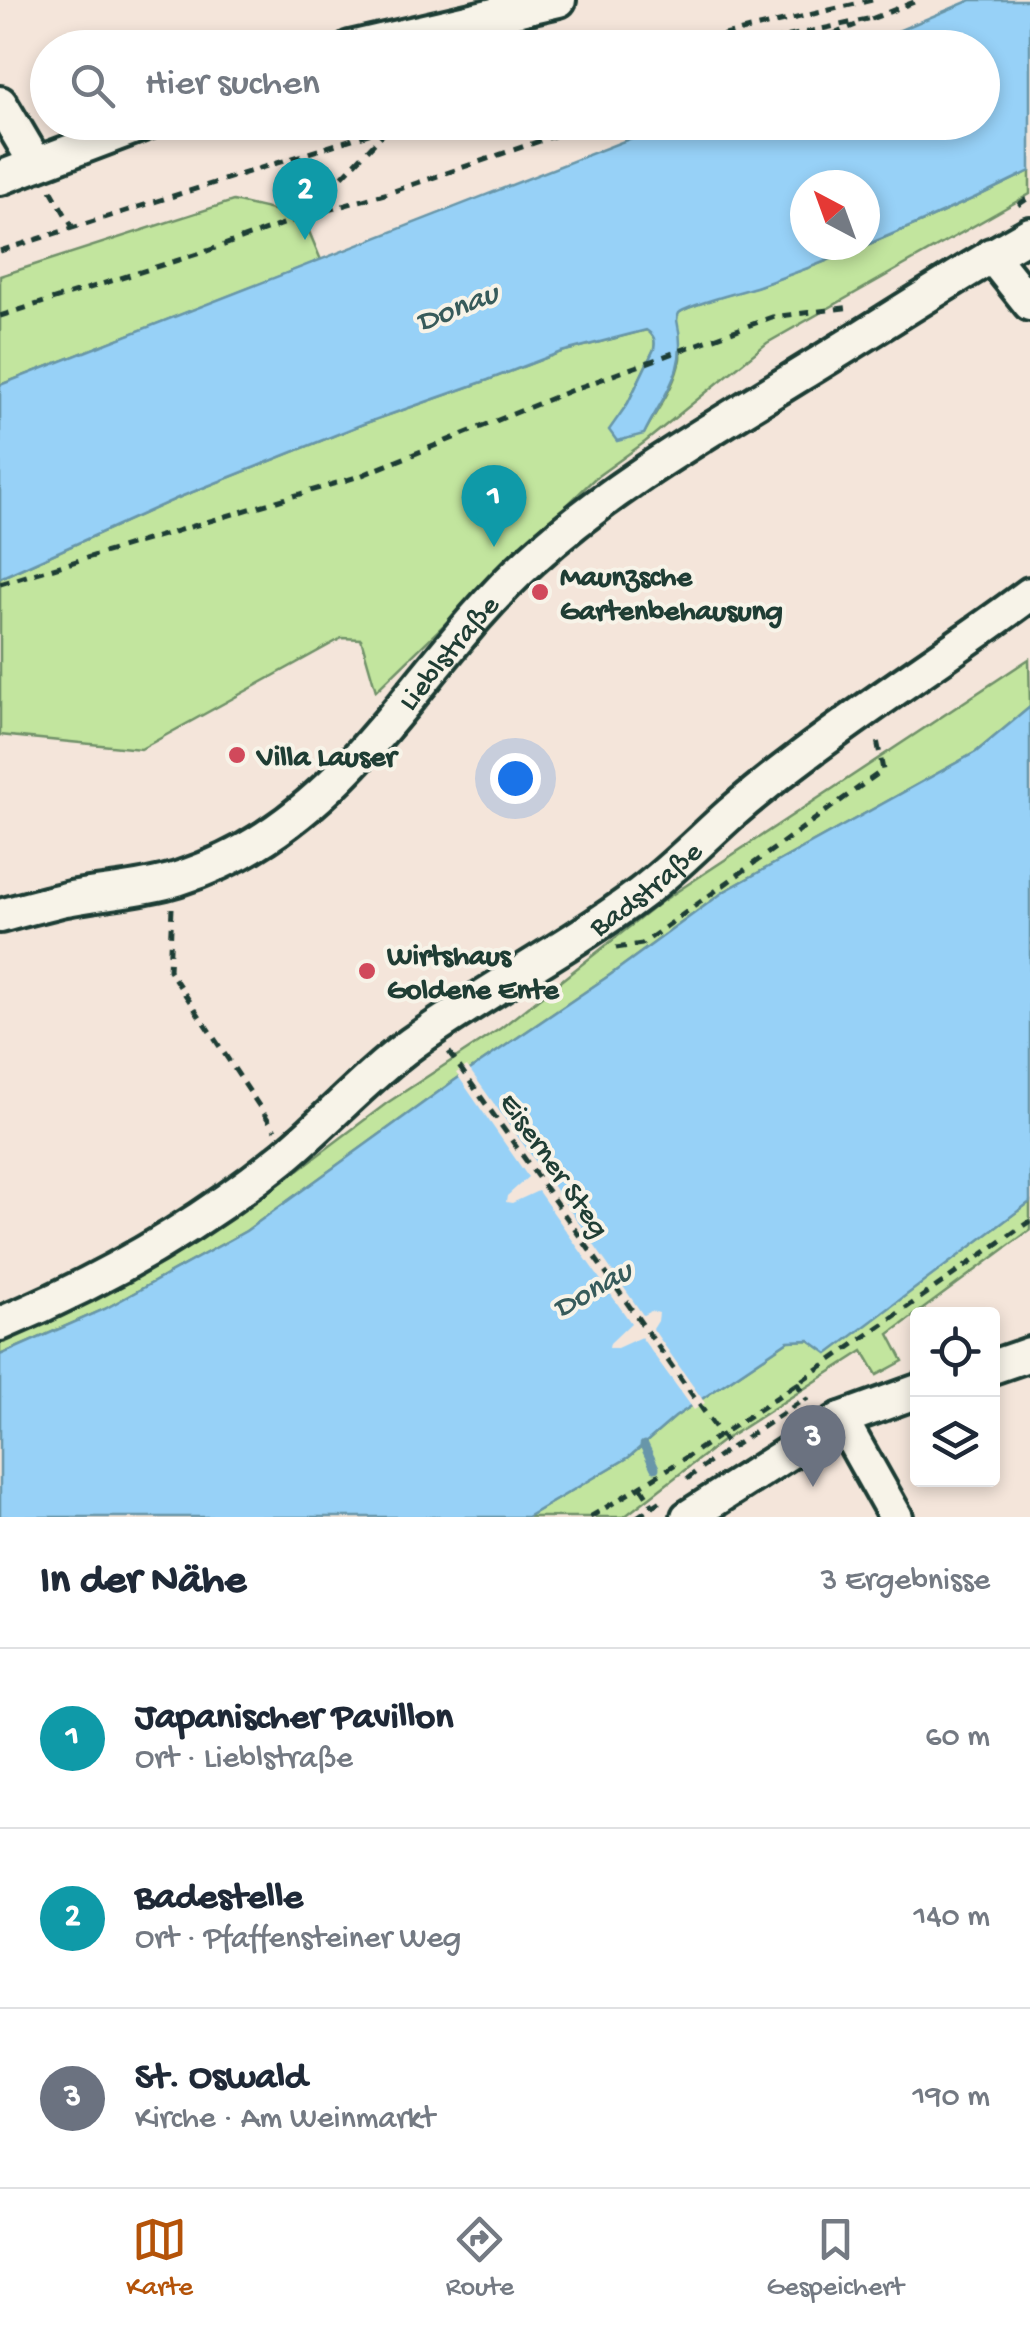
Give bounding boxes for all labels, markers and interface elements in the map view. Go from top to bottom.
search box [30,30,1000,140]
icon: search [65,58,120,113]
text: Hier suchen [145,63,320,107]
pin: 2 [272,158,338,240]
north arrow [790,170,880,260]
water label: Donau [411,275,507,343]
pin: 1 [462,464,526,547]
place label: Maunzsche Gartenbehausung [560,562,783,631]
marker: Maunzsche Gartenbehausung [529,581,551,603]
street label: Lieblstraße [393,589,509,719]
place label: Villa Lauser [255,742,399,777]
marker: Villa Lauser [226,744,248,766]
your location [490,753,541,804]
street label: Badstraße [583,835,712,947]
place label: Wirtshaus Goldene Ente [386,941,560,1010]
marker: Wirtshaus Goldene Ente [356,960,378,982]
street label: Eiserner Steg [490,1088,615,1246]
water label: Donau [547,1252,643,1329]
map controls [910,1307,1000,1487]
button: locate [910,1307,1000,1397]
button: layers [910,1397,1000,1487]
pin: 3 [780,1404,846,1487]
text: In der Nähe [40,1558,246,1607]
text: 3 Ergebnisse [821,1563,990,1601]
text: Japanischer Pavillon [135,1697,453,1741]
text: 1 [66,1719,79,1757]
text: 60 m [925,1719,990,1757]
text: Ort · Lieblstraße [135,1741,353,1779]
text: Badestelle [135,1877,303,1921]
text: 2 [65,1899,80,1937]
text: 140 m [913,1899,990,1937]
text: Ort · Pfaffensteiner Weg [135,1921,461,1959]
text: St. Oswald [135,2057,307,2101]
text: 3 [64,2079,81,2117]
text: 190 m [913,2079,990,2117]
text: Kirche · Am Weinmarkt [135,2101,435,2139]
tab: Karte [126,2212,193,2305]
tab: Route [446,2212,514,2305]
tab: Gespeichert [767,2212,904,2305]

